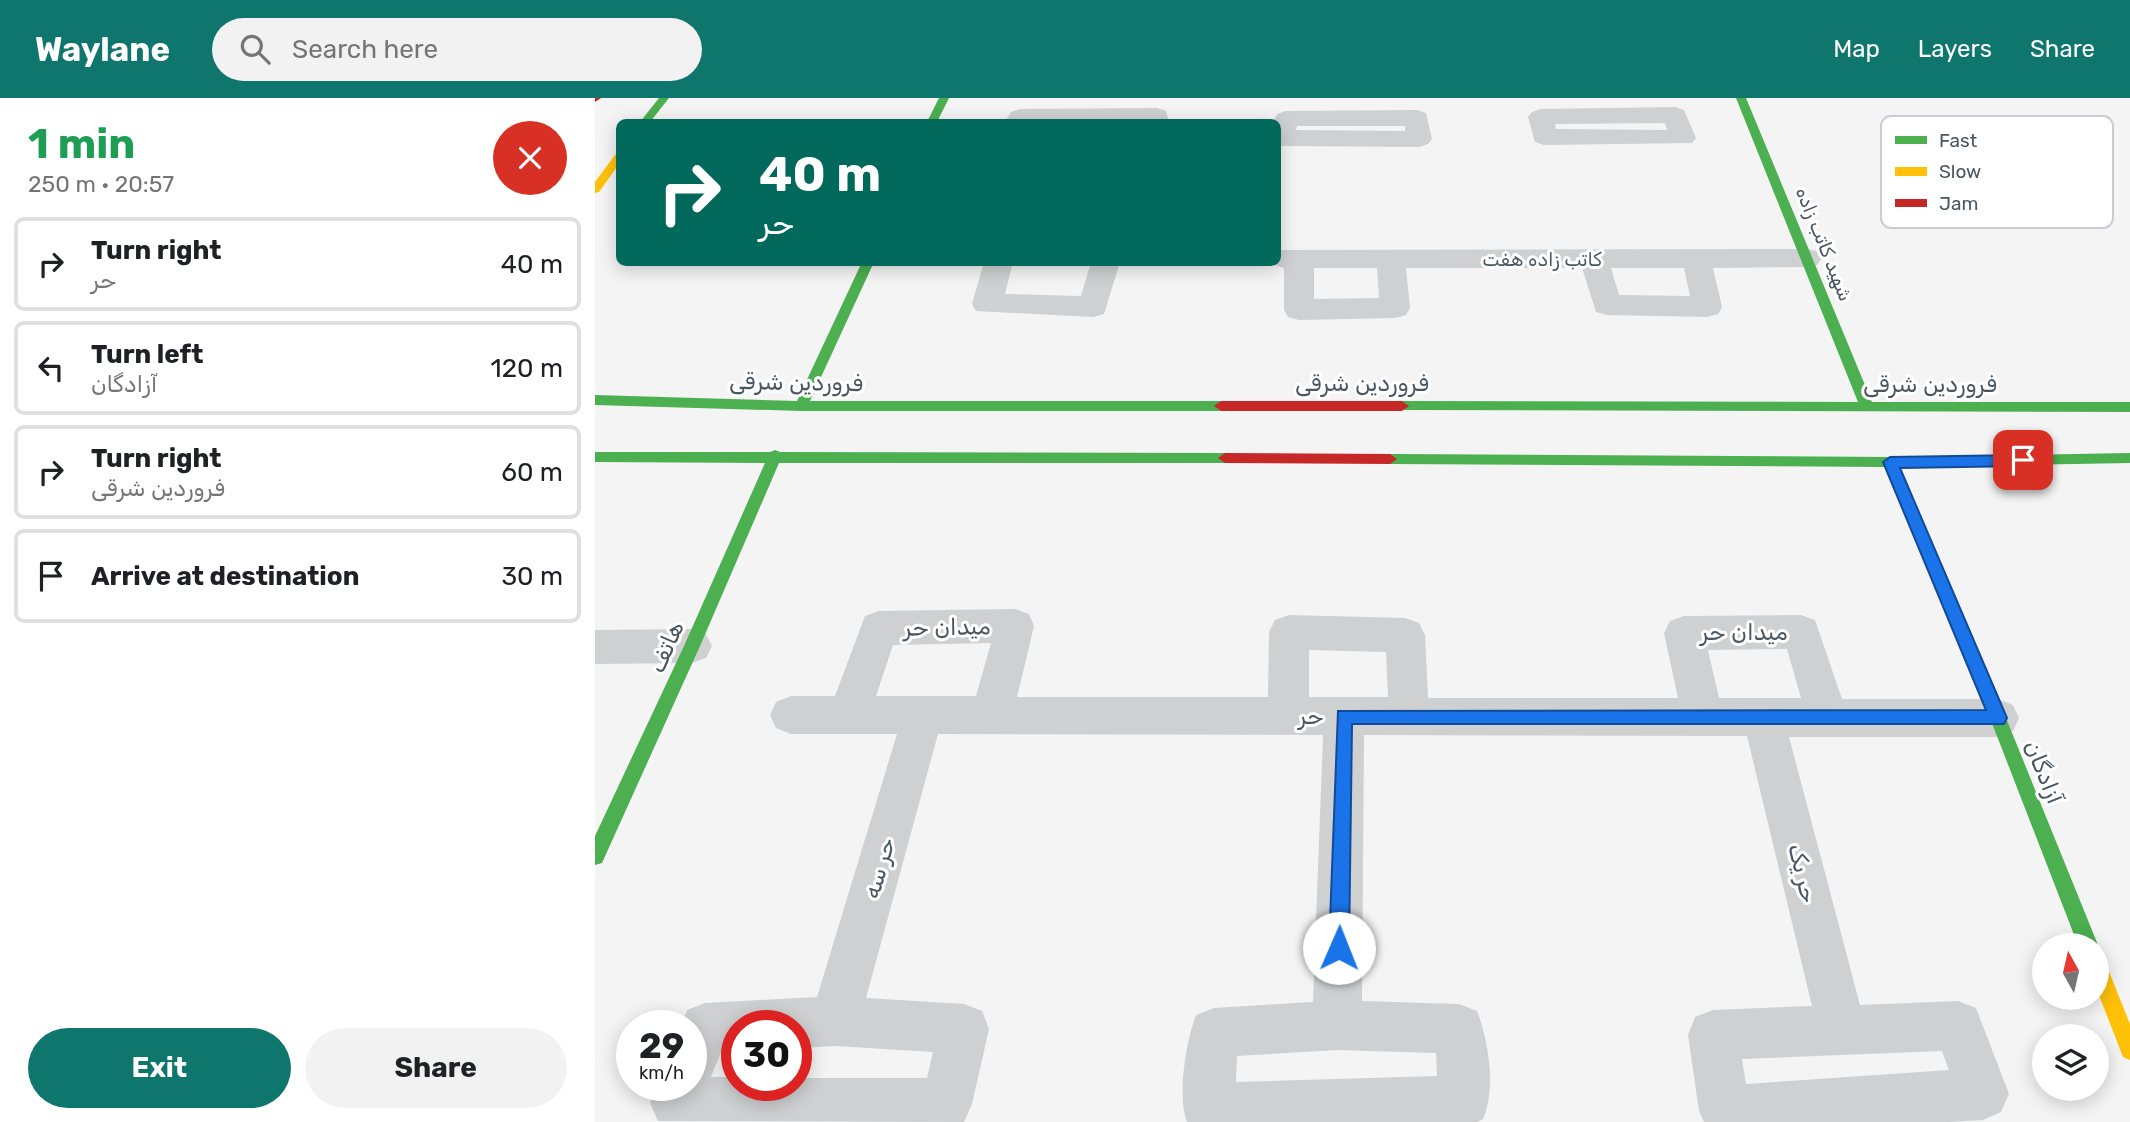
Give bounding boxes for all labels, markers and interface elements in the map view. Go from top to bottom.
search box [212,18,702,81]
text: Waylane [35,30,170,69]
icon: search [236,30,274,68]
text: Search here [292,34,438,65]
text: Map [1833,35,1880,63]
text: Layers [1918,35,1992,63]
text: Share [2030,35,2095,63]
legend [1881,116,2113,228]
text: 1 min [28,119,135,169]
button: close [493,121,567,195]
text: Fast [1939,129,1978,152]
text: 40 m [759,145,881,203]
icon: right [644,147,735,238]
text: Slow [1939,160,1981,183]
text: 250 m · 20:57 [28,170,174,198]
street label: شهید کاتب زاده [1791,184,1857,304]
text: Jam [1939,192,1978,215]
text: حر [759,204,794,242]
text: Turn right [91,235,221,266]
icon: right [32,245,70,283]
street label: کاتب زاده هفت [1482,248,1602,271]
text: 40 m [501,249,563,280]
text: حر [91,266,116,294]
text: Turn left [91,339,203,370]
icon: left [32,349,70,387]
text: 120 m [491,353,563,384]
street label: فروردین شرقی [729,367,863,397]
street label: فروردین شرقی [1295,369,1429,397]
text: آزادگان [91,370,157,398]
street label: فروردین شرقی [1863,370,1997,398]
pin [1993,430,2053,490]
icon: arrive [2004,441,2042,479]
text: Turn right [91,443,221,474]
icon: right [32,453,70,491]
text: 60 m [501,457,563,488]
text: فروردین شرقی [91,474,225,502]
icon: arrive [32,557,70,595]
text: Arrive at destination [91,561,359,592]
text: 30 m [501,561,563,592]
street label: میدان حر [901,612,991,642]
street label: هاتف [642,617,690,677]
street label: میدان حر [1698,618,1788,646]
street label: حر [1296,702,1324,730]
street label: آزادگان [2019,736,2070,808]
street label: حر سه [857,834,901,902]
street label: حر یک [1782,841,1824,905]
position arrow [1302,911,1376,985]
north arrow [2032,933,2109,1010]
map controls [2032,933,2109,1101]
speed limit sign: 30 [721,1010,812,1101]
button: layers [2032,1024,2109,1101]
text: 29 [639,1025,684,1067]
button: Exit [28,1028,291,1108]
button: Share [305,1028,567,1108]
text: km/h [639,1062,684,1084]

